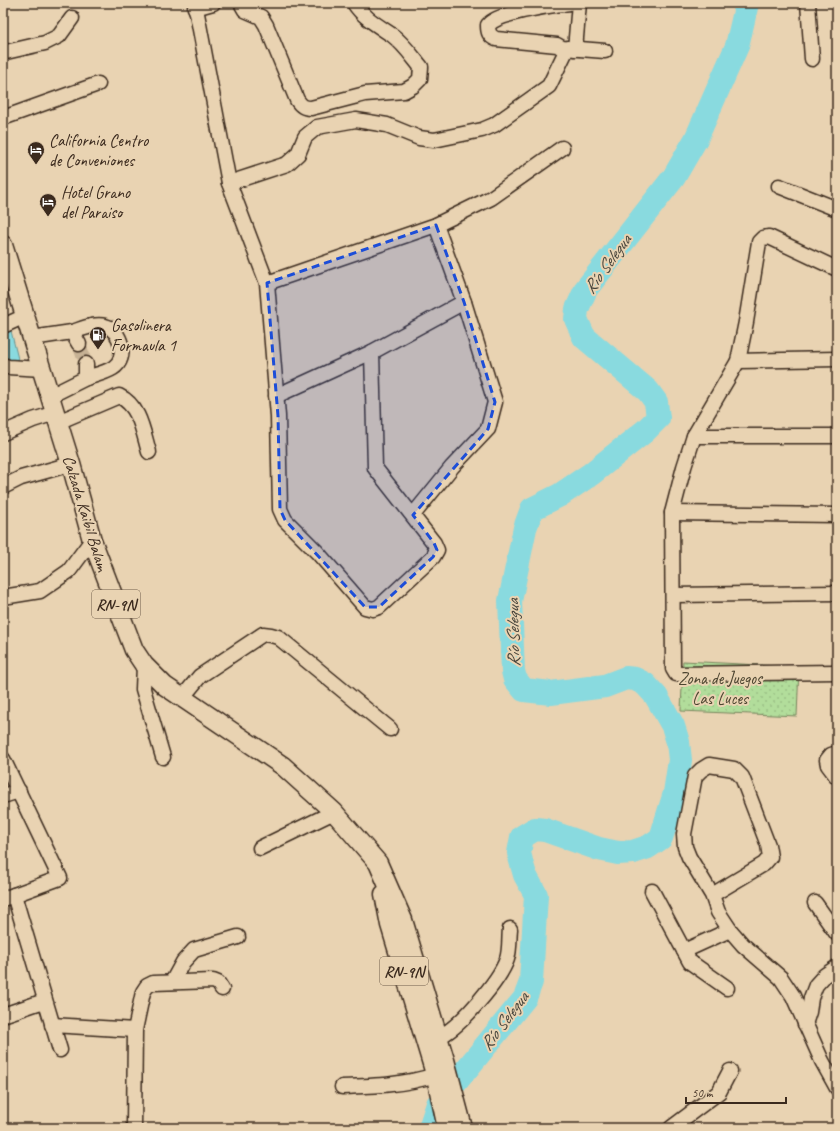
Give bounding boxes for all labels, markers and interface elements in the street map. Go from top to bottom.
place label: California Centro de Conveniones [49,130,149,171]
hotel icon: California Centro de Conveniones [26,140,46,165]
place label: Hotel Grano del Paraiso [61,182,131,223]
hotel icon: Hotel Grano del Paraiso [38,192,58,217]
water label: Río Selegua [578,229,637,298]
place label: Gasolinera Formaula 1 [111,315,177,356]
fuel station icon: Gasolinera Formaula 1 [88,325,108,350]
street label: Calzada Kaibil Balam [58,453,113,575]
road number: RN-9N [92,590,140,618]
water label: Río Selegua [501,597,525,667]
park label: Zona de Juegos Las Luces [678,668,764,709]
road number: RN-9N [380,957,428,985]
water label: Río Selegua [475,986,534,1055]
scale bar [686,1079,786,1105]
text: 50 m [692,1085,714,1101]

